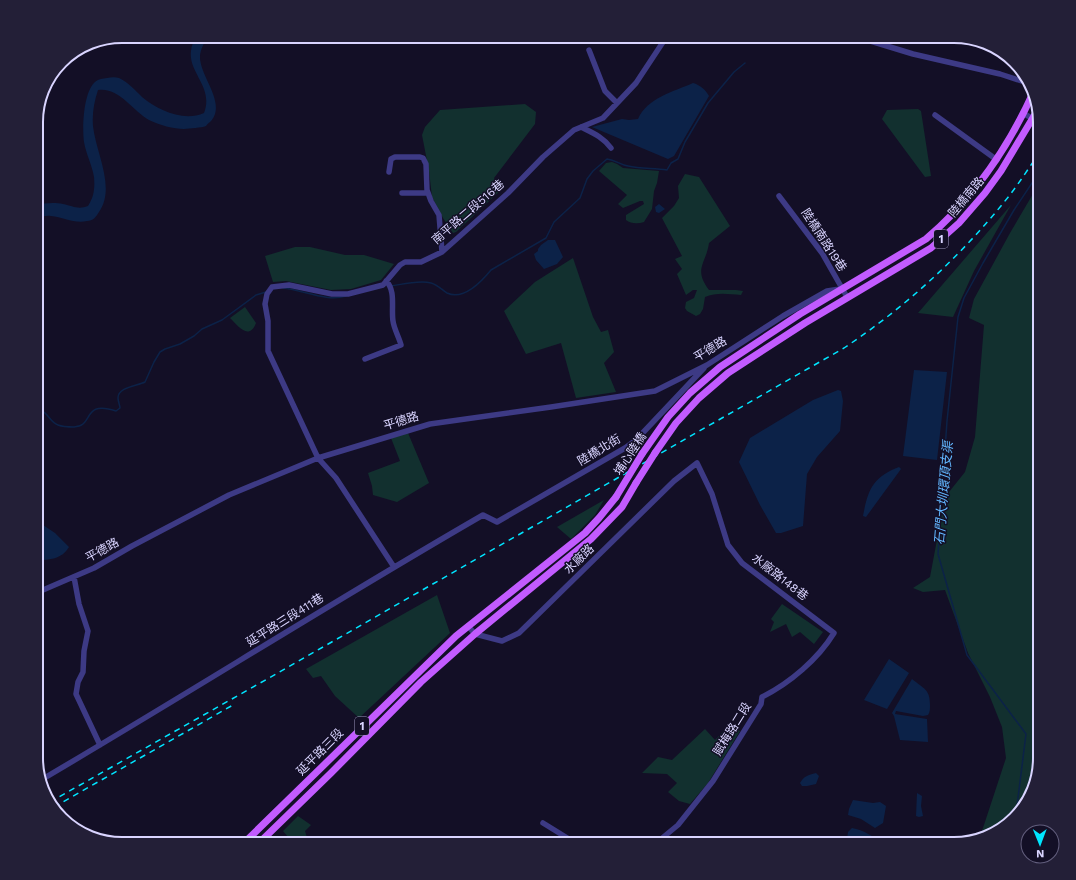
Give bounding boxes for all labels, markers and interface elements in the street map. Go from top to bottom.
street label: 陸橋南路 [945,174,987,220]
street label: 南平路二段516巷 [429,177,507,247]
street label: 陸橋南路19巷 [798,206,850,274]
road number: 1 [934,230,948,248]
street label: 平德路 [691,334,729,364]
street label: 平德路 [382,409,420,433]
street label: 埔心陸橋 [611,430,649,478]
street label: 陸橋北街 [575,432,623,468]
water label: 石門大圳環頂支渠 [931,439,956,546]
street label: 平德路 [83,535,121,565]
street label: 水廠路 [561,541,597,577]
street label: 水廠路148巷 [749,551,811,603]
street label: 延平路三段411巷 [244,591,326,649]
street label: 賦梅路二段 [710,700,754,758]
road number: 1 [355,717,369,735]
street label: 延平路三段 [294,726,346,778]
north arrow [1020,824,1060,864]
text: N [1036,847,1044,860]

